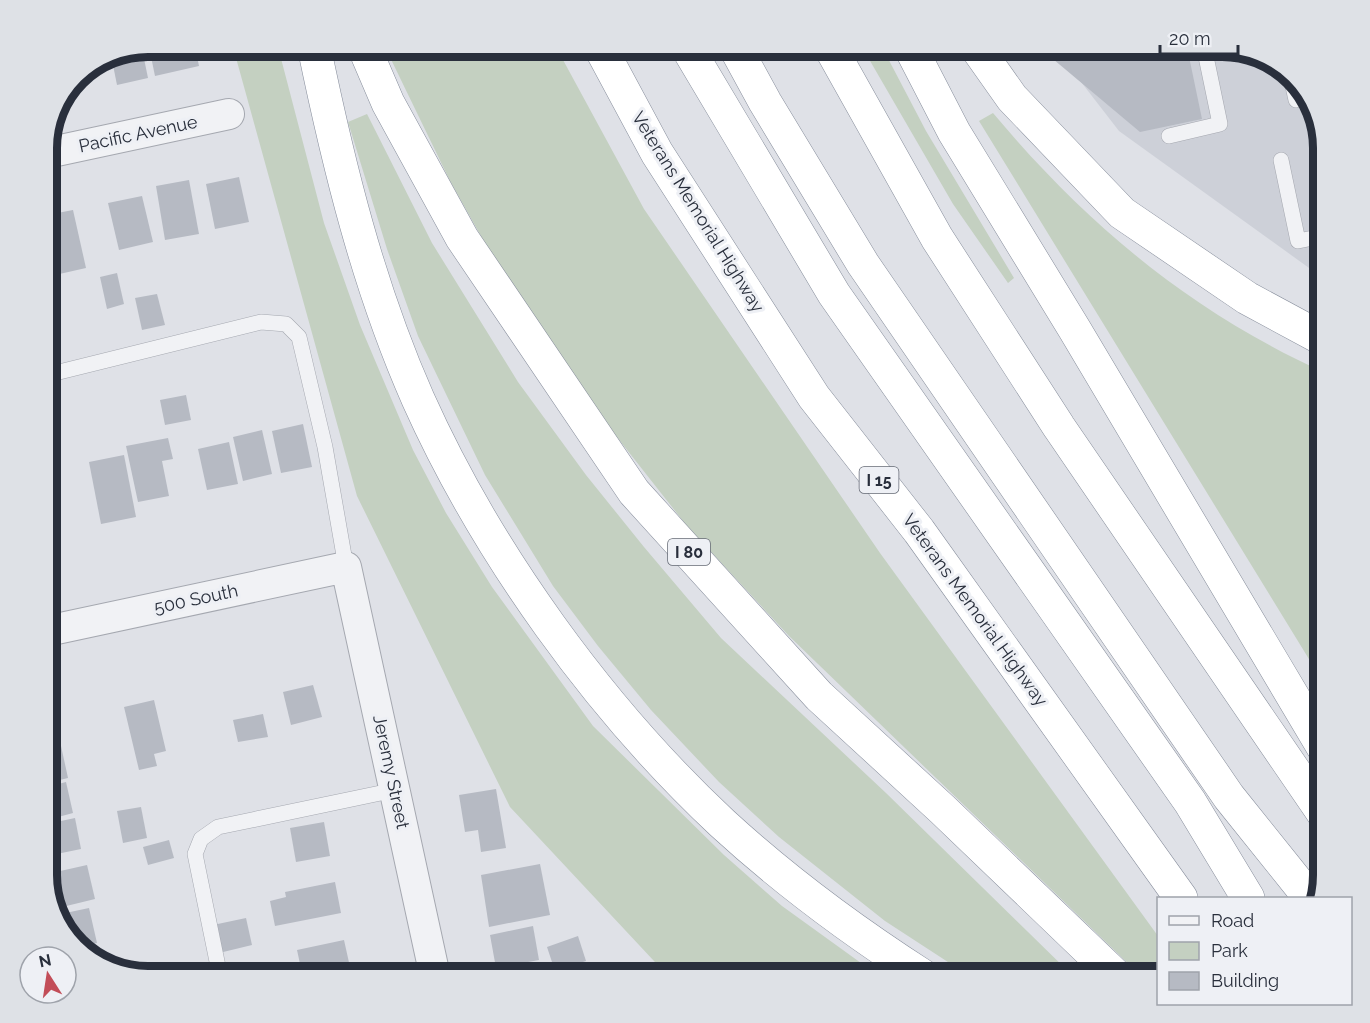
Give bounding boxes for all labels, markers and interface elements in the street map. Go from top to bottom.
scale bar [1160,18,1238,56]
text: 20 m [1169,28,1211,49]
street label: Veterans Memorial Highway [628,108,769,316]
street label: Pacific Avenue [77,111,200,156]
road number: I 15 [860,467,898,493]
street label: Veterans Memorial Highway [899,509,1052,710]
road number: I 80 [668,539,710,565]
street label: 500 South [152,579,240,618]
street label: Jeremy Street [369,713,414,831]
legend [1157,897,1352,1005]
text: Road [1211,910,1254,931]
text: Park [1211,940,1248,961]
north arrow [18,945,78,1005]
text: N [37,950,53,971]
text: Building [1211,970,1279,991]

